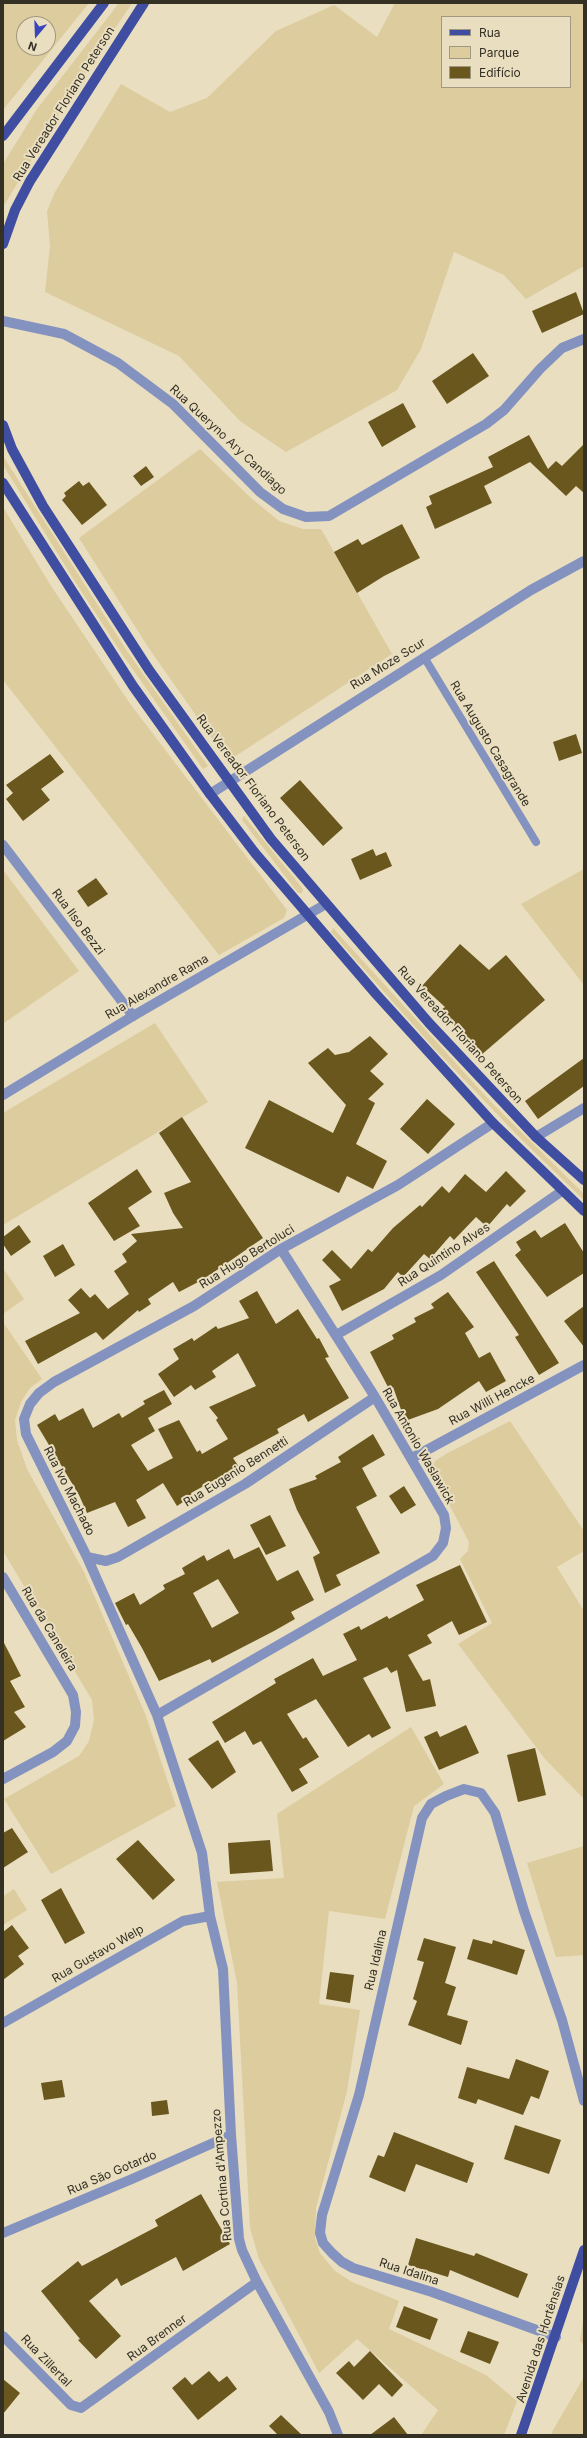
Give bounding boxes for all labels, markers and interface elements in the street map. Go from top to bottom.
north arrow [16,16,56,56]
legend [441,16,571,88]
street label: Rua Vereador Floriano Peterson [10,24,118,184]
text: Rua [479,25,501,40]
text: N [26,38,39,54]
text: Parque [479,45,519,60]
text: Edifício [479,65,521,80]
street label: Rua Queryno Ary Candiago [167,382,289,498]
street label: Rua Moze Scur [348,635,428,693]
street label: Rua Augusto Casagrande [447,679,533,809]
street label: Rua Vereador Floriano Peterson [193,712,313,864]
street label: Rua Ilso Bezzi [49,886,107,958]
street label: Rua Alexandre Rama [103,952,211,1022]
street label: Rua Vereador Floriano Peterson [394,963,526,1107]
street label: Rua Quintino Alves [395,1220,493,1290]
street label: Rua Hugo Bertoluci [197,1222,297,1292]
street label: Rua Willi Hencke [447,1371,537,1429]
street label: Rua Antonio Waslawick [379,1385,457,1507]
street label: Rua Eugenio Bennetti [181,1434,291,1510]
street label: Rua Ivo Machado [40,1444,98,1538]
street label: Rua da Caneleira [18,1584,80,1674]
street label: Rua Gustavo Welp [50,1922,146,1986]
street label: Rua Idalina [362,1928,390,1992]
street label: Rua Cortina d'Ampezzo [209,2108,235,2242]
street label: Rua São Gotardo [65,2148,159,2198]
street label: Rua Idalina [377,2256,441,2288]
street label: Avenida das Hortênsias [514,2273,568,2405]
street label: Rua Brenner [125,2312,189,2364]
street label: Rua Zillertal [18,2332,74,2390]

